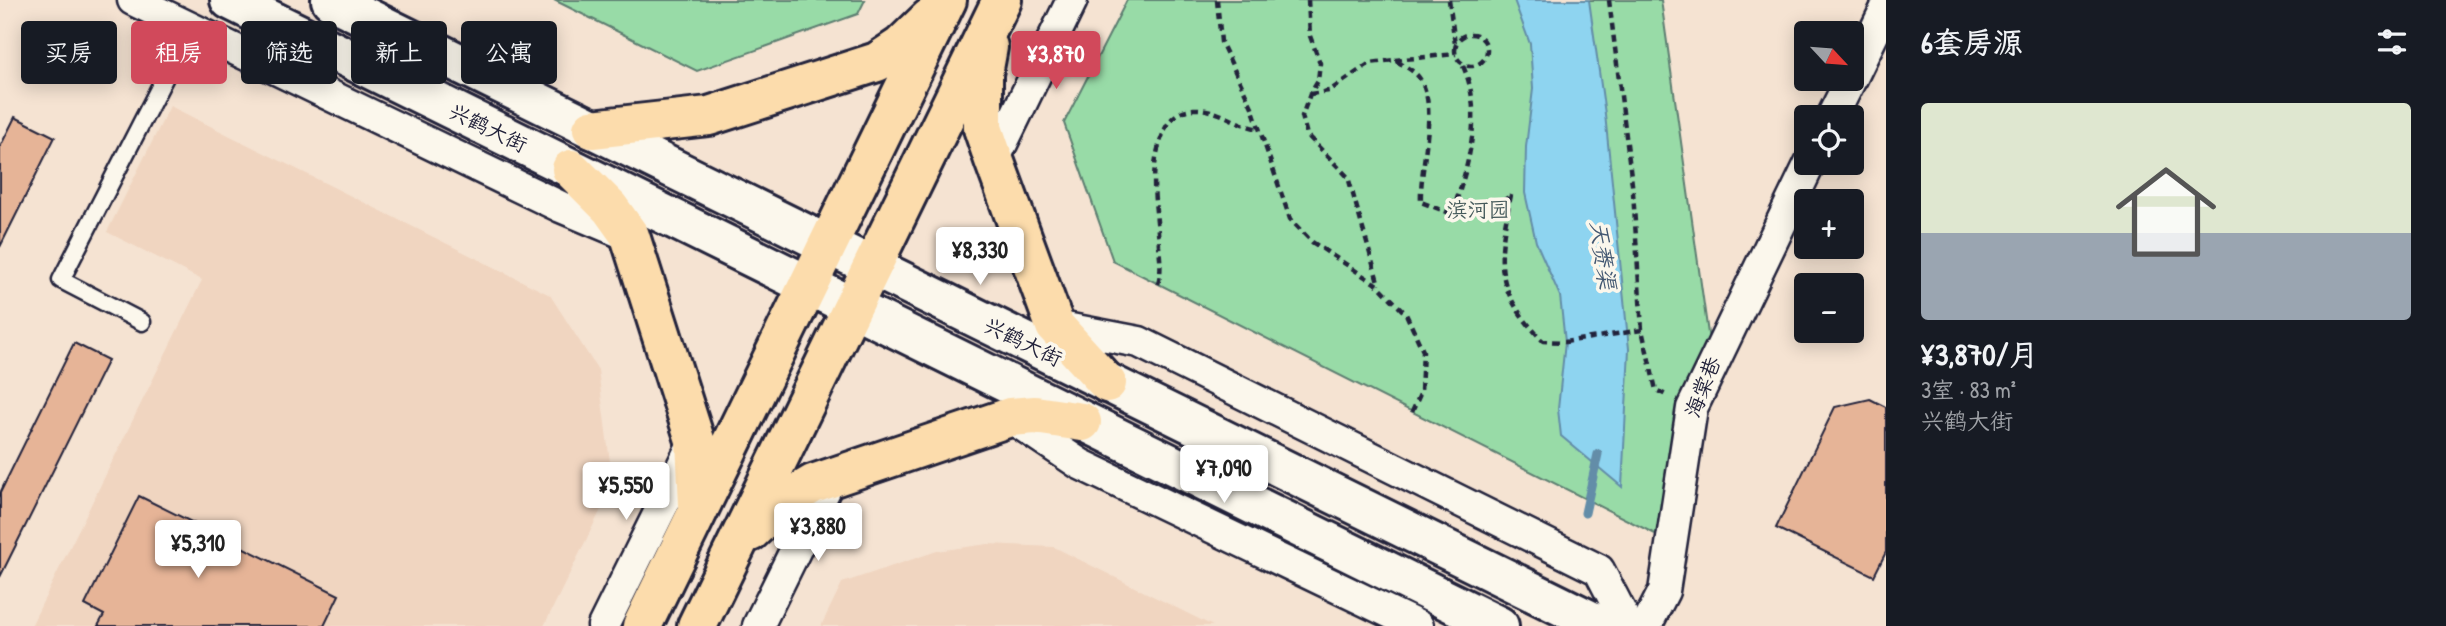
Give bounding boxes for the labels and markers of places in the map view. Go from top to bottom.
pin: ¥3,870 [999,32,1113,91]
pin: ¥8,330 [923,228,1037,287]
pin: ¥7,090 [1167,446,1281,505]
pin: ¥5,550 [569,462,683,522]
pin: ¥3,880 [761,504,875,563]
pin: ¥5,310 [141,520,255,580]

